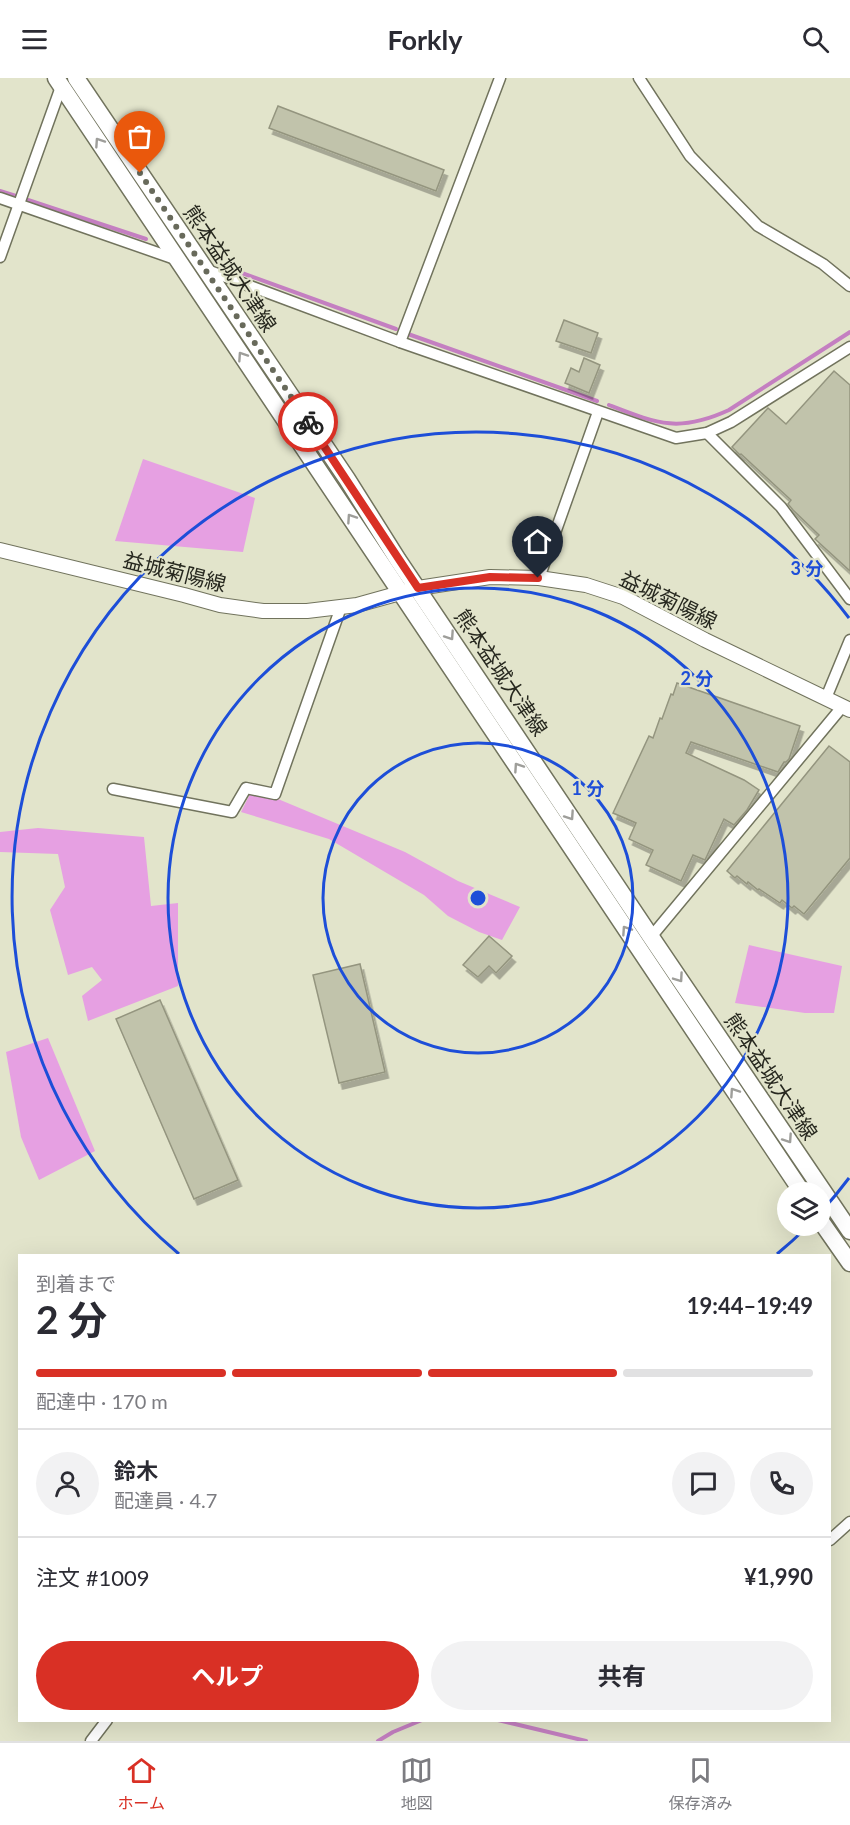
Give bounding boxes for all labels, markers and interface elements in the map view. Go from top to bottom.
icon: menu [18,23,51,56]
text: Forkly [387,23,463,56]
icon: search [799,23,832,56]
pin [114,111,165,173]
icon: bag [123,120,156,153]
one-way arrow [95,137,106,148]
street label: 熊本益城大津線 [180,200,282,336]
one-way arrow [239,352,250,363]
courier [278,392,338,452]
icon: bike [292,406,325,439]
one-way arrow [347,514,358,525]
pin [512,516,563,578]
icon: home [521,525,554,558]
street label: 益城菊陽線 [121,546,229,596]
text: 3 分 [791,557,823,579]
street label: 益城菊陽線 [616,565,722,633]
street label: 熊本益城大津線 [451,604,553,740]
one-way arrow [443,630,455,640]
text: 2 分 [681,667,713,689]
one-way arrow [514,763,525,774]
text: 1 分 [572,777,604,799]
one-way arrow [563,809,574,820]
centre of rings [468,888,488,908]
one-way arrow [622,925,633,936]
one-way arrow [672,971,683,982]
street label: 熊本益城大津線 [721,1008,823,1144]
one-way arrow [731,1087,742,1098]
one-way arrow [781,1133,792,1144]
map controls [777,1182,831,1236]
button: layers [777,1182,831,1236]
text: 到着まで [36,1271,116,1295]
text: 19:44–19:49 [687,1292,813,1319]
text: 2 分 [36,1296,107,1342]
text: 配達中 · 170 m [36,1389,168,1413]
button: person [36,1452,99,1515]
button: chat [672,1452,735,1515]
button: phone [750,1452,813,1515]
text: 鈴木 [114,1457,158,1484]
text: 配達員 · 4.7 [114,1488,217,1512]
text: ¥1,990 [744,1563,813,1590]
text: 注文 #1009 [36,1564,149,1591]
button: ヘルプ [36,1641,419,1710]
button: 共有 [431,1641,813,1710]
tab: ホーム [118,1754,165,1814]
tab: 地図 [400,1754,433,1814]
tab: 保存済み [668,1754,732,1814]

